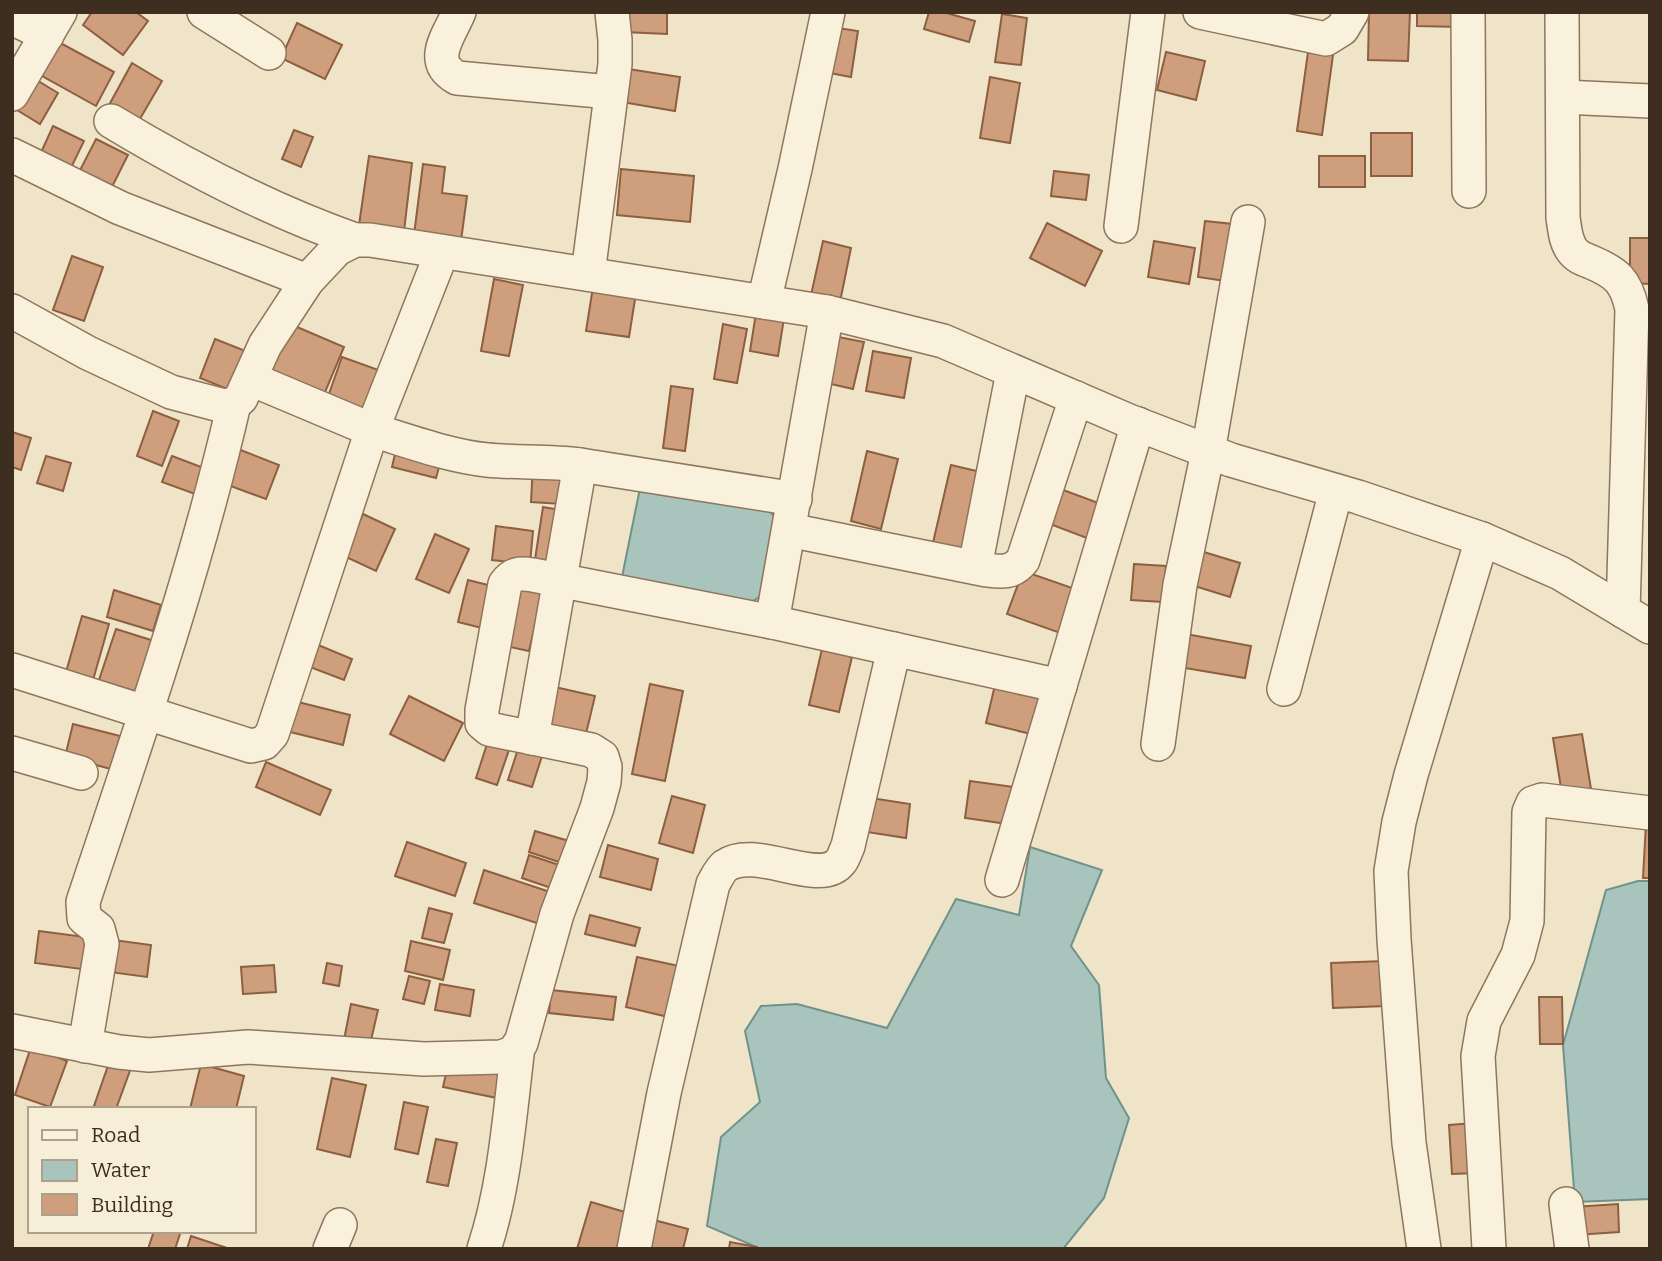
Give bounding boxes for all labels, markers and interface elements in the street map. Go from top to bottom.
legend [28,1107,256,1233]
text: Road [91,1122,140,1148]
text: Water [91,1157,150,1183]
text: Building [91,1192,174,1218]

